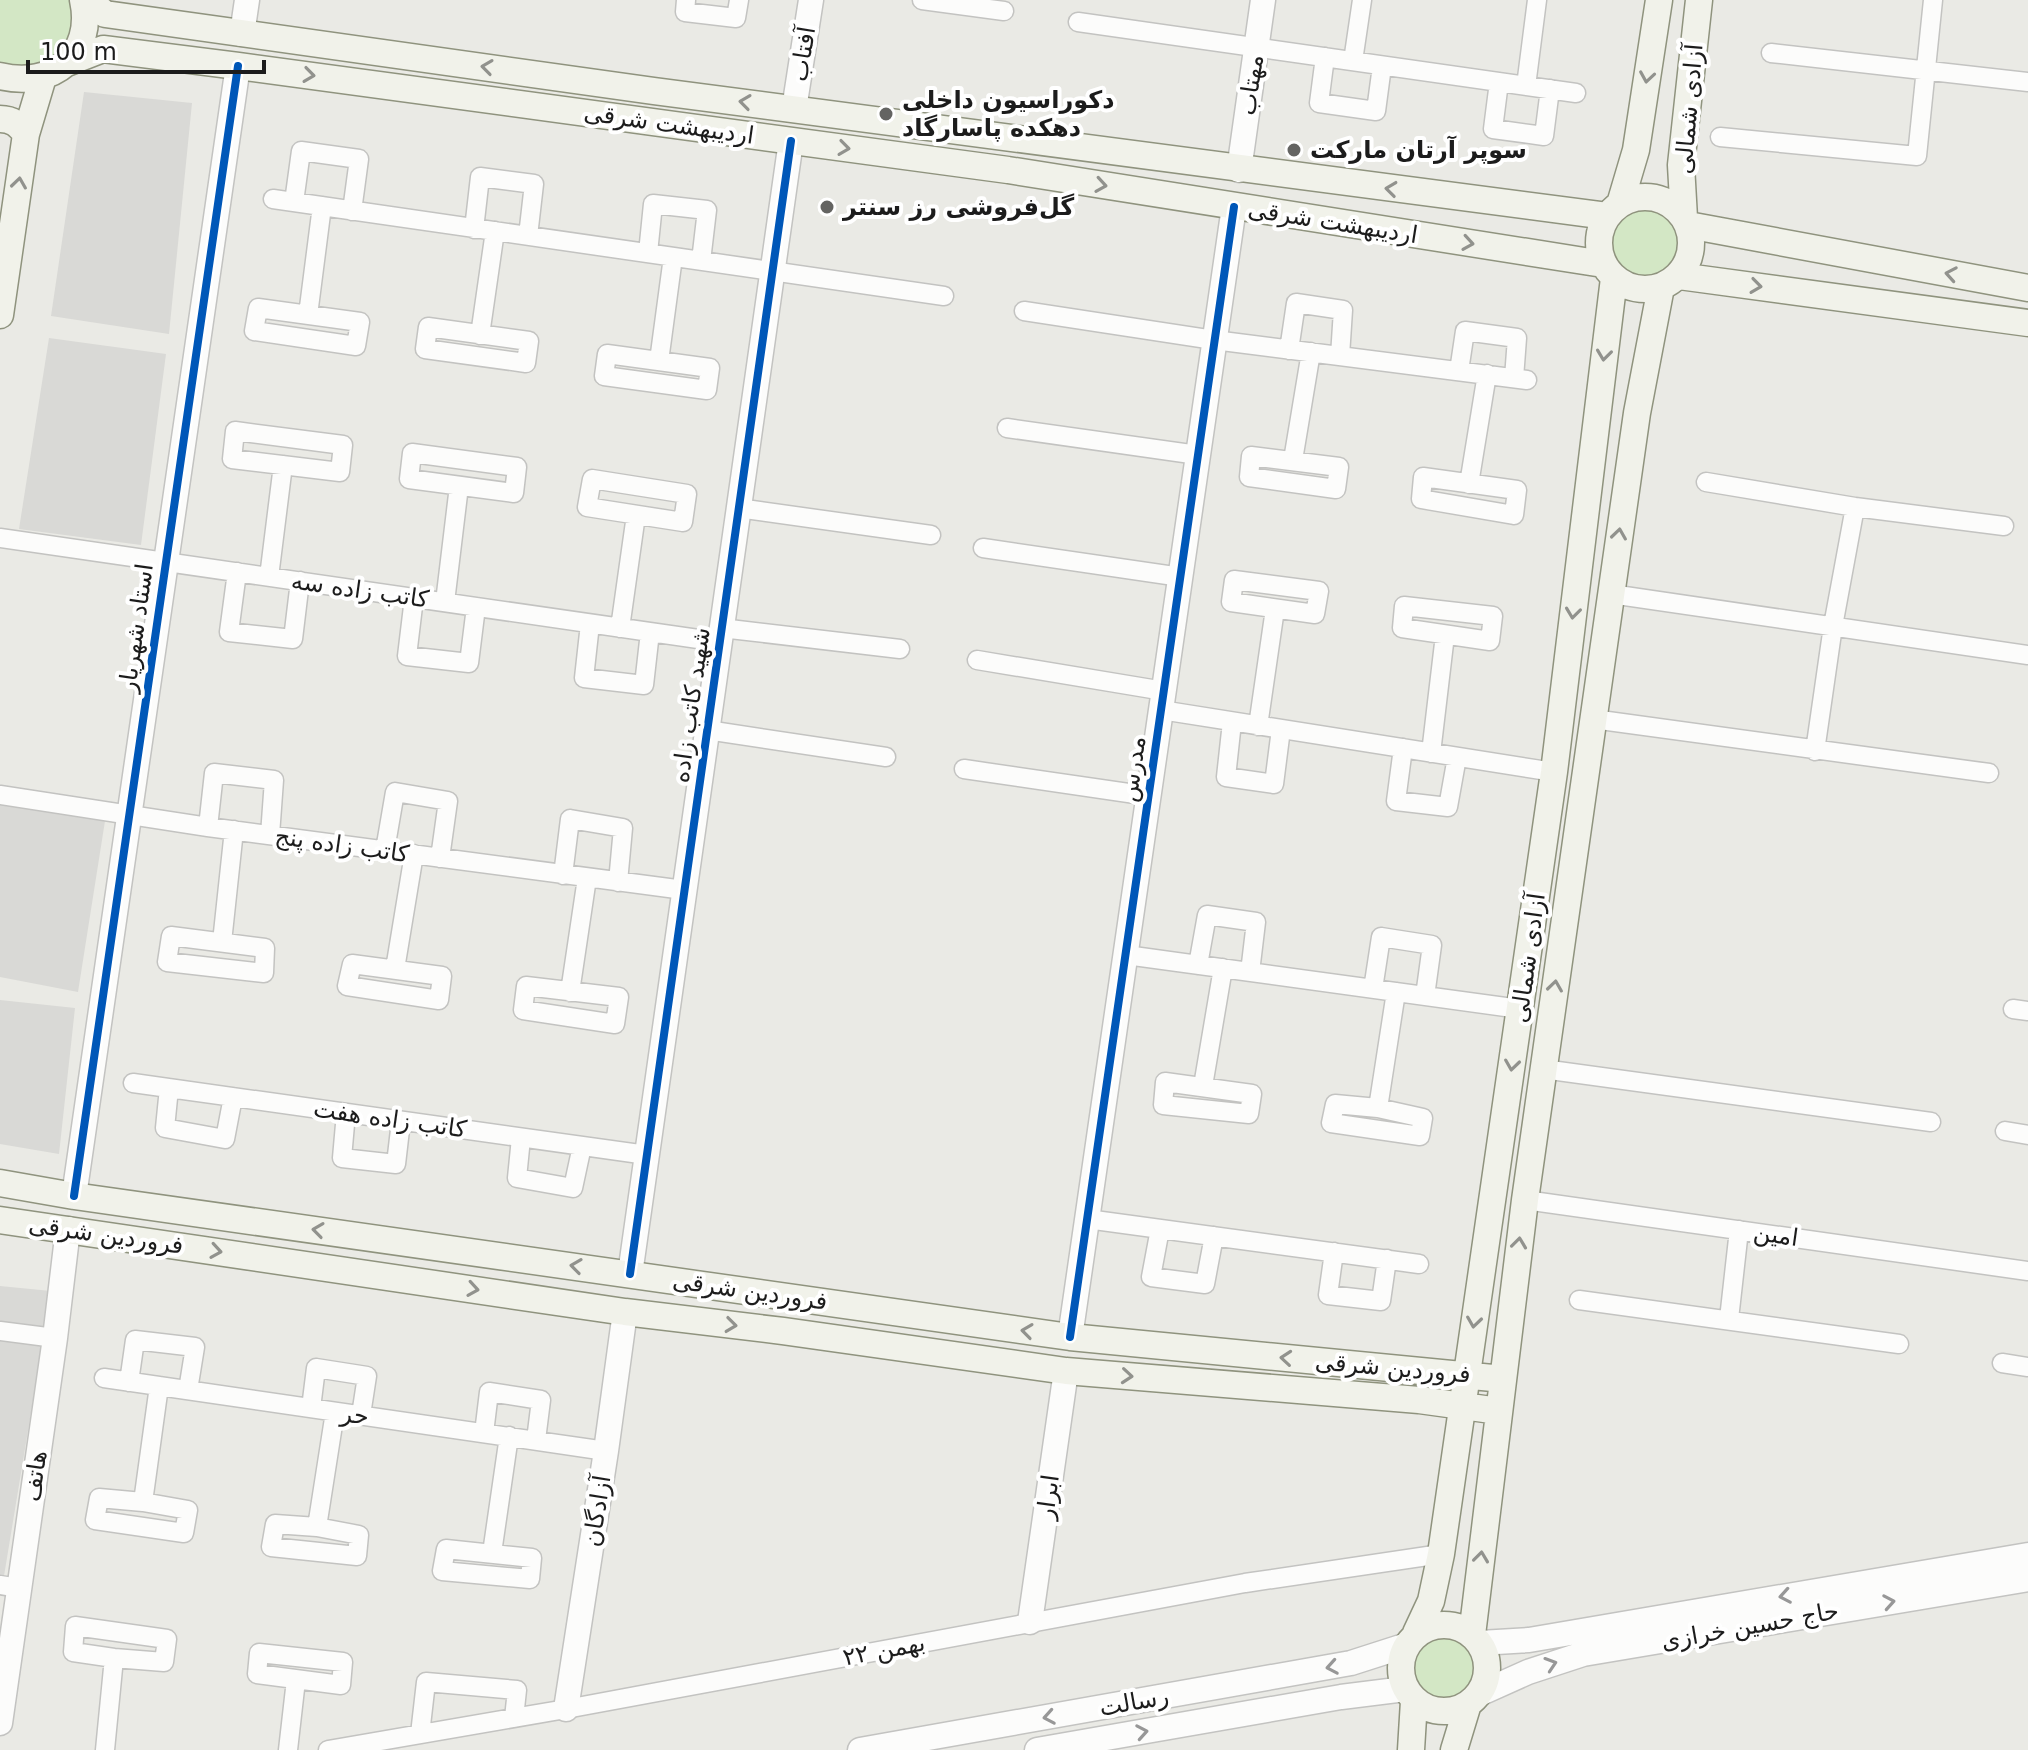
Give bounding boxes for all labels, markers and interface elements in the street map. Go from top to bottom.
street label: آفتاب [784,23,821,83]
scale bar [28,24,264,74]
text: 100 m [40,38,117,66]
street label: آزادی شمالی [1668,41,1709,175]
street label: مهتاب [1233,53,1269,117]
one-way arrow [480,59,494,76]
one-way arrow [302,66,316,83]
one-way arrow [1639,70,1656,84]
place label: دکوراسیون داخلی دهکده پاسارگاد [902,86,1115,142]
one-way arrow [738,94,752,111]
street label: اردیبهشت شرقی [582,98,756,150]
marker: دکوراسیون داخلی دهکده پاسارگاد [877,105,895,123]
place label: سوپر آرتان مارکت [1310,135,1527,164]
one-way arrow [837,139,851,156]
marker: سوپر آرتان مارکت [1285,141,1303,159]
one-way arrow [1094,175,1108,192]
one-way arrow [10,176,27,190]
one-way arrow [1384,181,1398,198]
place label: گل‌فروشی رز سنتر [842,193,1074,221]
street label: اردیبهشت شرقی [1246,195,1420,249]
marker: گل‌فروشی رز سنتر [818,198,836,216]
one-way arrow [1462,234,1475,251]
one-way arrow [1945,266,1958,283]
one-way arrow [1749,277,1763,294]
one-way arrow [1596,349,1613,362]
one-way arrow [1610,528,1627,541]
street label: استاد شهریار [113,562,159,695]
street label: کاتب زاده سه [289,566,431,614]
one-way arrow [1565,607,1582,620]
street label: شهید کاتب زاده [666,625,716,785]
street label: مدرس [1115,734,1151,804]
street label: کاتب زاده پنج [273,822,411,868]
street label: آزادی شمالی [1504,890,1551,1025]
one-way arrow [1546,979,1563,993]
one-way arrow [1504,1058,1521,1072]
street label: کاتب زاده هفت [312,1094,469,1144]
street label: فروردین شرقی [27,1210,185,1260]
street label: امین [1752,1218,1800,1252]
one-way arrow [311,1222,325,1239]
one-way arrow [1511,1237,1528,1250]
one-way arrow [209,1242,223,1259]
one-way arrow [569,1258,583,1275]
street label: فروردین شرقی [671,1266,829,1316]
one-way arrow [466,1280,480,1297]
one-way arrow [1466,1315,1483,1329]
one-way arrow [724,1316,737,1333]
one-way arrow [1020,1323,1034,1340]
street label: فروردین شرقی [1314,1347,1472,1389]
one-way arrow [1279,1350,1292,1367]
one-way arrow [1121,1367,1134,1384]
street label: حر [338,1399,371,1431]
street label: هاتف [18,1449,52,1503]
street label: آزادگان [577,1472,617,1549]
street label: ابرار [1031,1473,1065,1522]
one-way arrow [1472,1550,1489,1564]
one-way arrow [1779,1586,1792,1603]
one-way arrow [1882,1595,1896,1612]
street label: حاج حسین خرازی [1659,1597,1841,1655]
street label: ۲۲ بهمن [840,1628,928,1672]
one-way arrow [1326,1657,1339,1674]
one-way arrow [1543,1658,1557,1674]
street label: رسالت [1097,1682,1171,1722]
one-way arrow [1042,1708,1056,1725]
one-way arrow [1135,1724,1148,1741]

